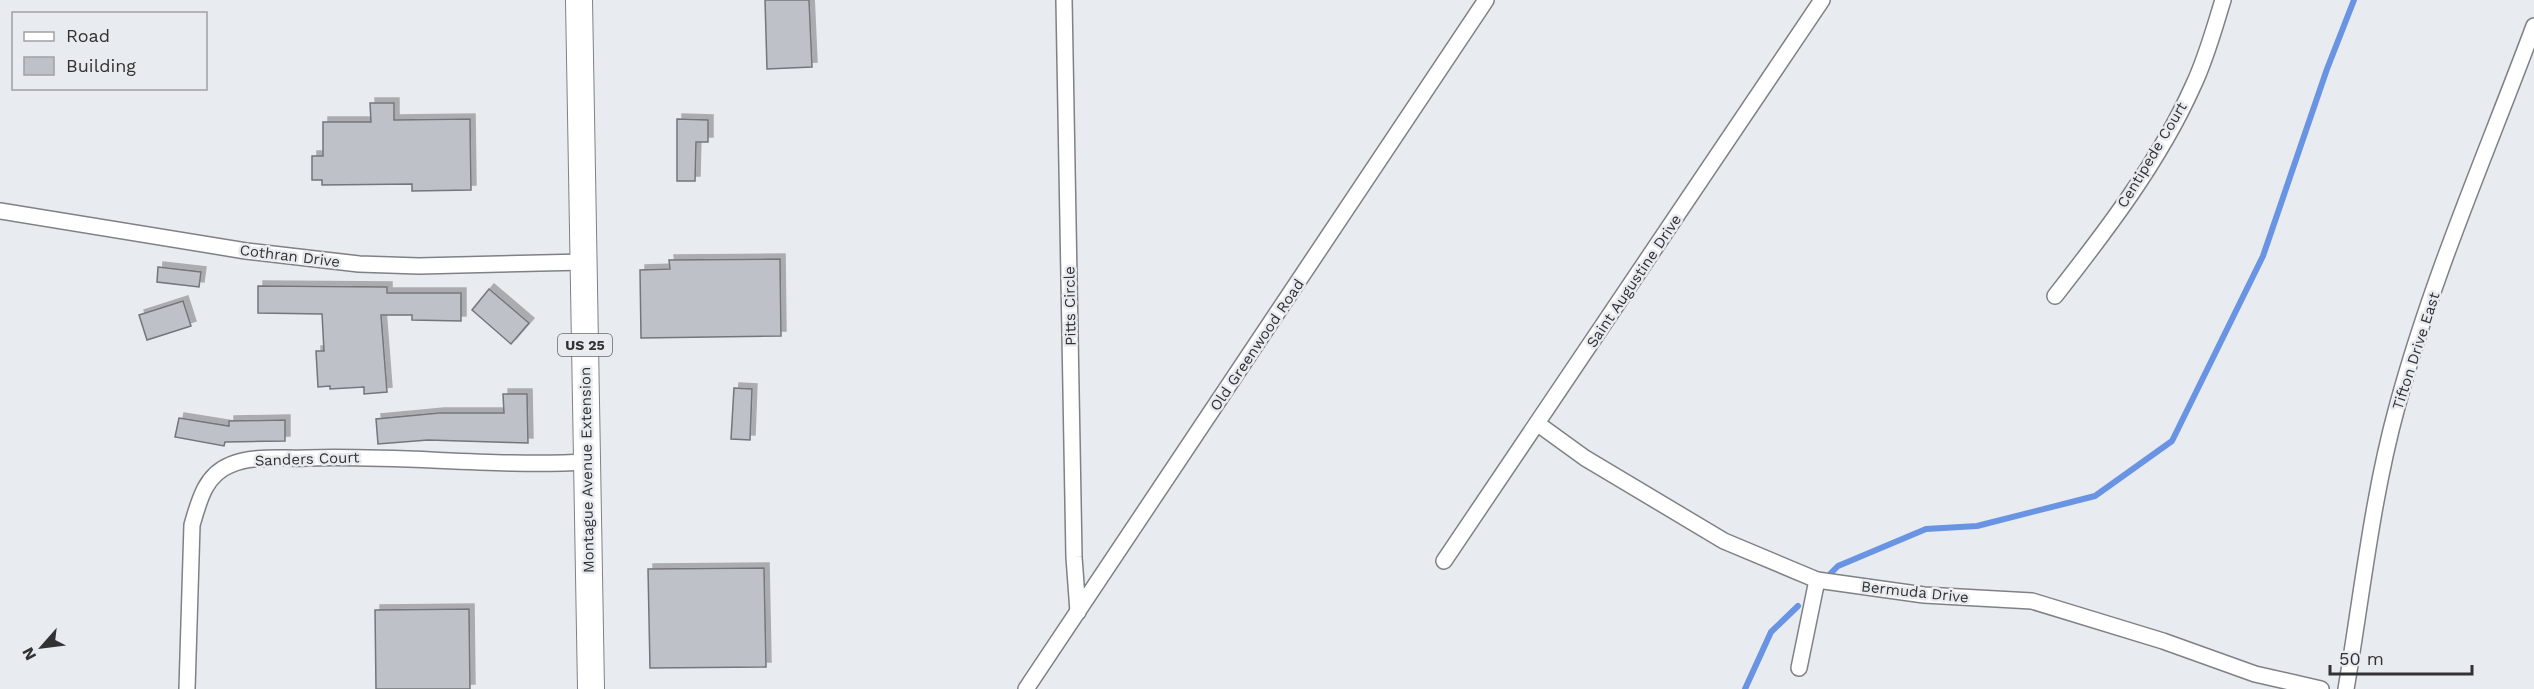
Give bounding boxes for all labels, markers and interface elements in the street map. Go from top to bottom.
legend [12,12,207,90]
text: Road [66,25,110,46]
text: Building [66,55,136,76]
street label: Centipede Court [2113,98,2191,211]
street label: Saint Augustine Drive [1583,211,1685,351]
street label: Cothran Drive [239,241,341,271]
street label: Pitts Circle [1060,266,1080,346]
street label: Old Greenwood Road [1206,276,1308,414]
street label: Tifton Drive East [2389,289,2444,412]
road number: US 25 [558,334,612,356]
street label: Montague Avenue Extension [576,367,598,573]
street label: Sanders Court [254,448,360,470]
street label: Bermuda Drive [1860,577,1970,607]
north arrow [12,617,72,677]
scale bar [2330,638,2472,676]
text: N [18,644,40,664]
text: 50 m [2339,648,2384,669]

